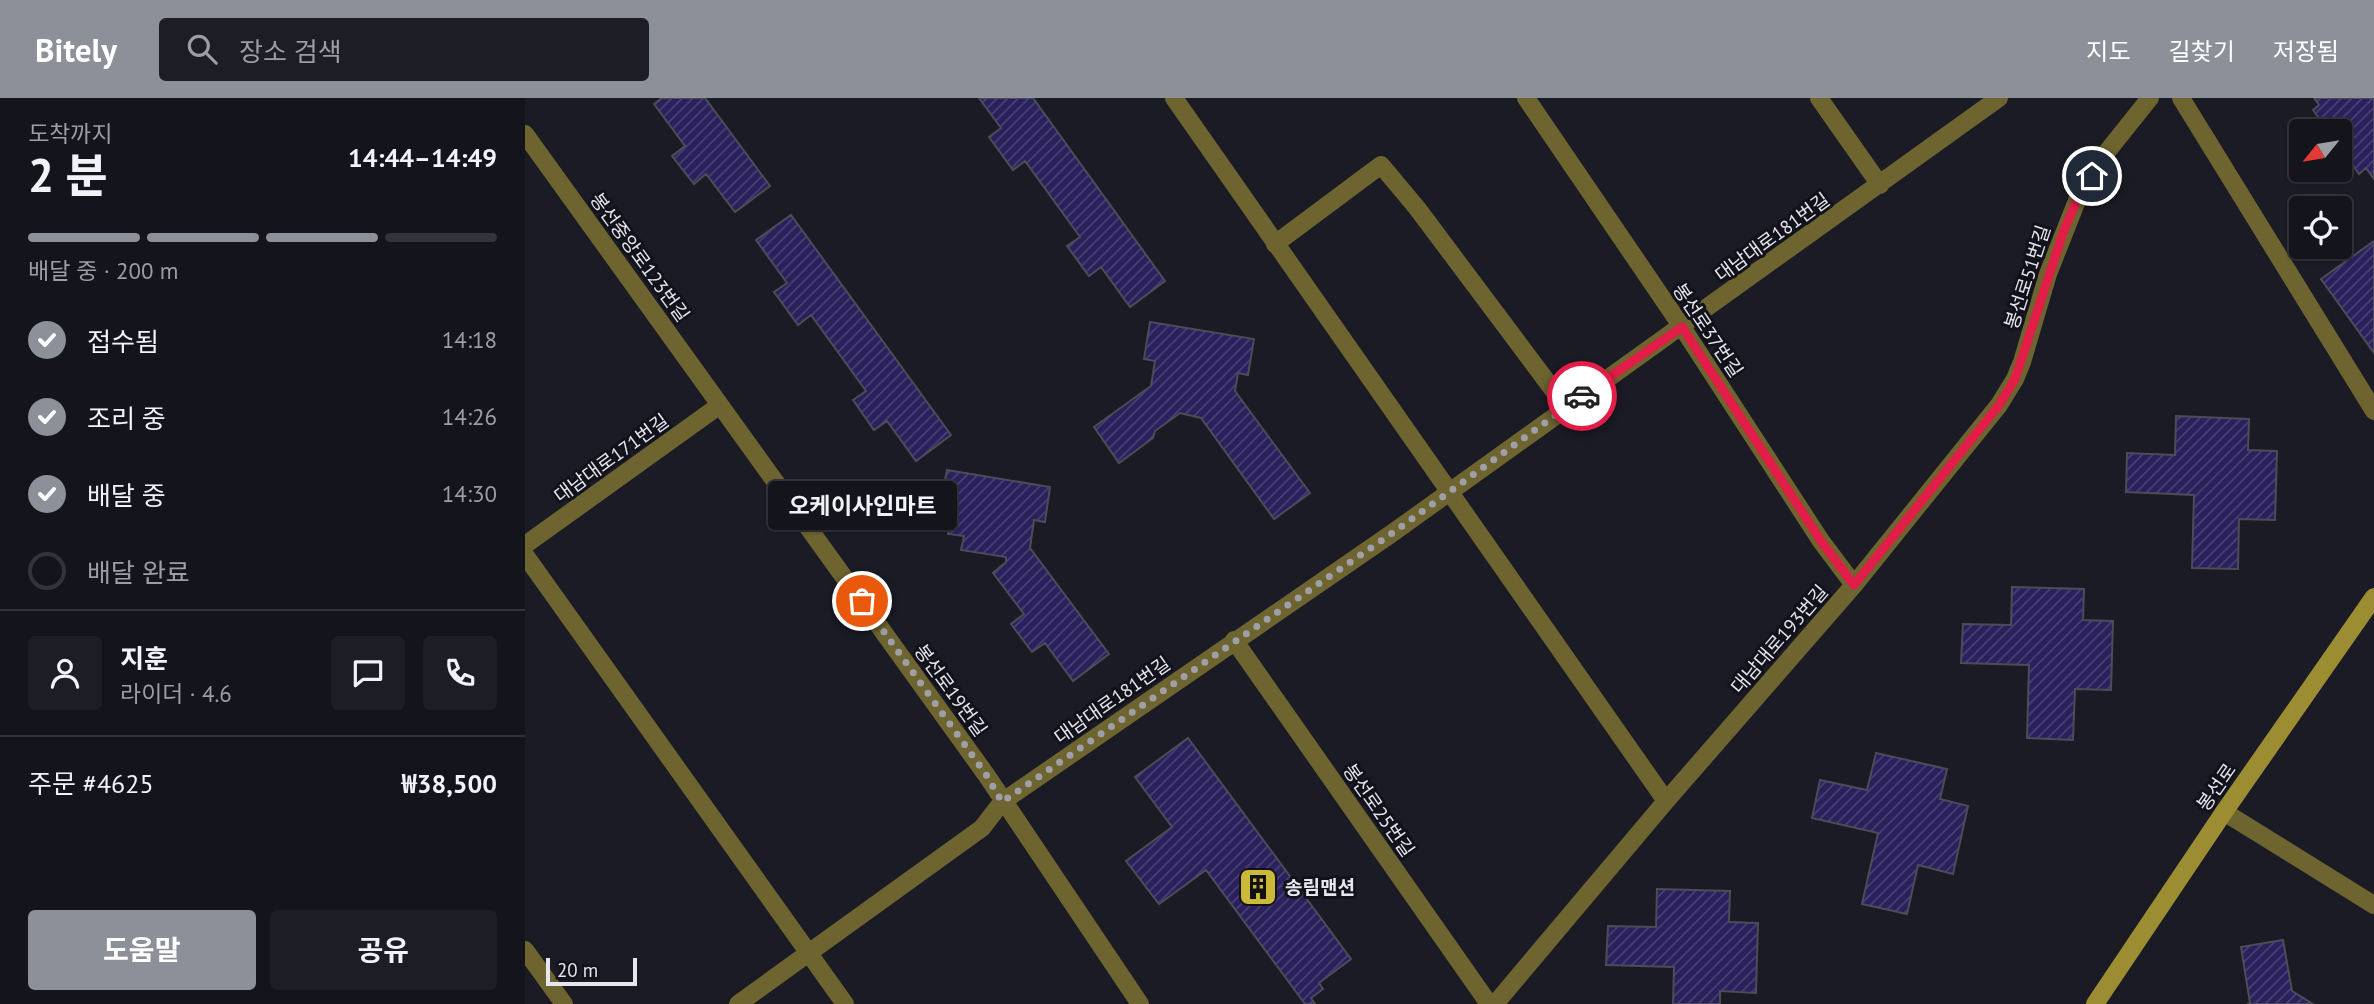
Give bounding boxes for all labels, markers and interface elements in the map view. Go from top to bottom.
search box [159,18,649,81]
text: Bitely [35,28,117,71]
icon: search [183,30,221,68]
text: 장소 검색 [239,35,342,68]
text: 지도 [2086,36,2131,67]
text: 길찾기 [2169,36,2235,67]
text: 저장됨 [2273,36,2339,67]
text: 도착까지 [28,119,113,148]
north arrow [2289,119,2352,182]
map controls [2289,119,2352,259]
text: 14:44–14:49 [348,141,497,174]
text: 2 분 [28,145,108,205]
pin [2062,146,2122,206]
icon: home [2073,157,2111,195]
street label: 대남대로181번길 [1710,187,1834,287]
street label: 봉선중앙로123번길 [585,188,695,326]
button: locate [2289,196,2352,259]
street label: 봉선로51번길 [1999,222,2055,332]
text: 배달 중 · 200 m [28,256,178,285]
street label: 봉선로37번길 [1668,278,1748,382]
icon: check [28,321,66,359]
text: 접수됨 [87,325,159,358]
text: 14:18 [442,325,497,354]
courier [1547,361,1617,431]
icon: car [1563,377,1601,415]
icon: check [28,398,66,436]
text: 조리 중 [87,402,166,435]
text: 14:26 [442,402,497,431]
street label: 대남대로171번길 [549,408,673,508]
icon: check [28,475,66,513]
text: 배달 중 [87,479,166,512]
text: 14:30 [442,479,497,508]
callout: 오케이사인마트 [768,482,957,531]
text: 오케이사인마트 [788,491,937,520]
text: 배달 완료 [87,556,190,589]
pin [832,571,892,631]
street label: 대남대로193번길 [1725,580,1833,698]
icon: bag [843,582,881,620]
button: person [28,636,102,710]
button: chat [331,636,405,710]
button: phone [423,636,497,710]
street label: 봉선로19번길 [910,639,992,741]
text: 지훈 [120,642,168,675]
street label: 대남대로181번길 [1049,651,1175,749]
text: 라이더 · 4.6 [120,679,232,708]
street label: 봉선로25번길 [1338,759,1420,861]
street label: 봉선로 [2191,759,2241,815]
text: 주문 #4625 [28,767,154,800]
text: ₩38,500 [401,767,497,800]
building icon: 송림맨션 [1237,866,1279,908]
place label: 송림맨션 [1285,875,1355,899]
button: 도움말 [28,910,256,990]
button: 공유 [270,910,497,990]
scale bar [546,955,637,987]
text: 20 m [557,958,598,982]

